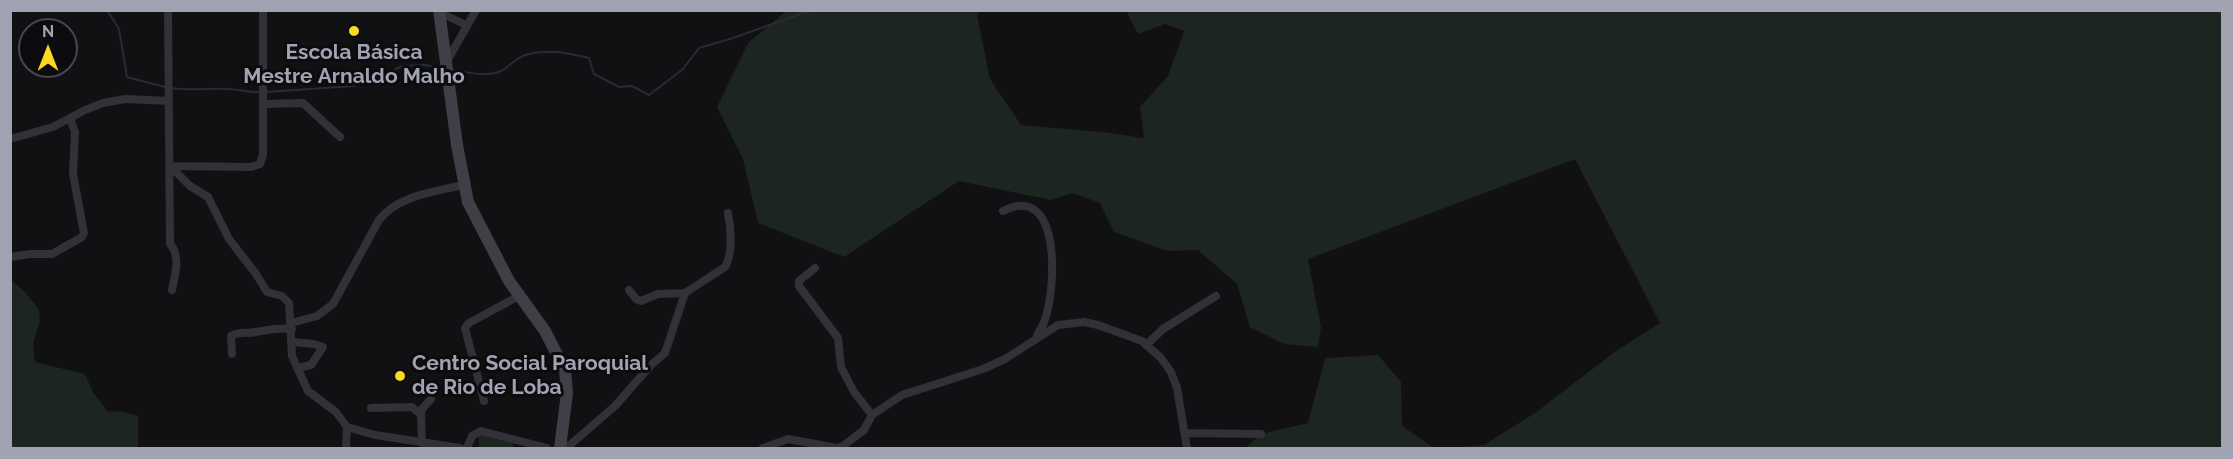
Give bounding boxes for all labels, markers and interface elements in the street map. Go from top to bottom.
north arrow [18,18,78,78]
text: N [42,22,54,41]
marker: Escola Básica Mestre Arnaldo Malho [347,24,361,38]
place label: Escola Básica Mestre Arnaldo Malho [243,40,465,90]
place label: Centro Social Paroquial de Rio de Loba [412,351,648,401]
marker: Centro Social Paroquial de Rio de Loba [393,369,407,383]

